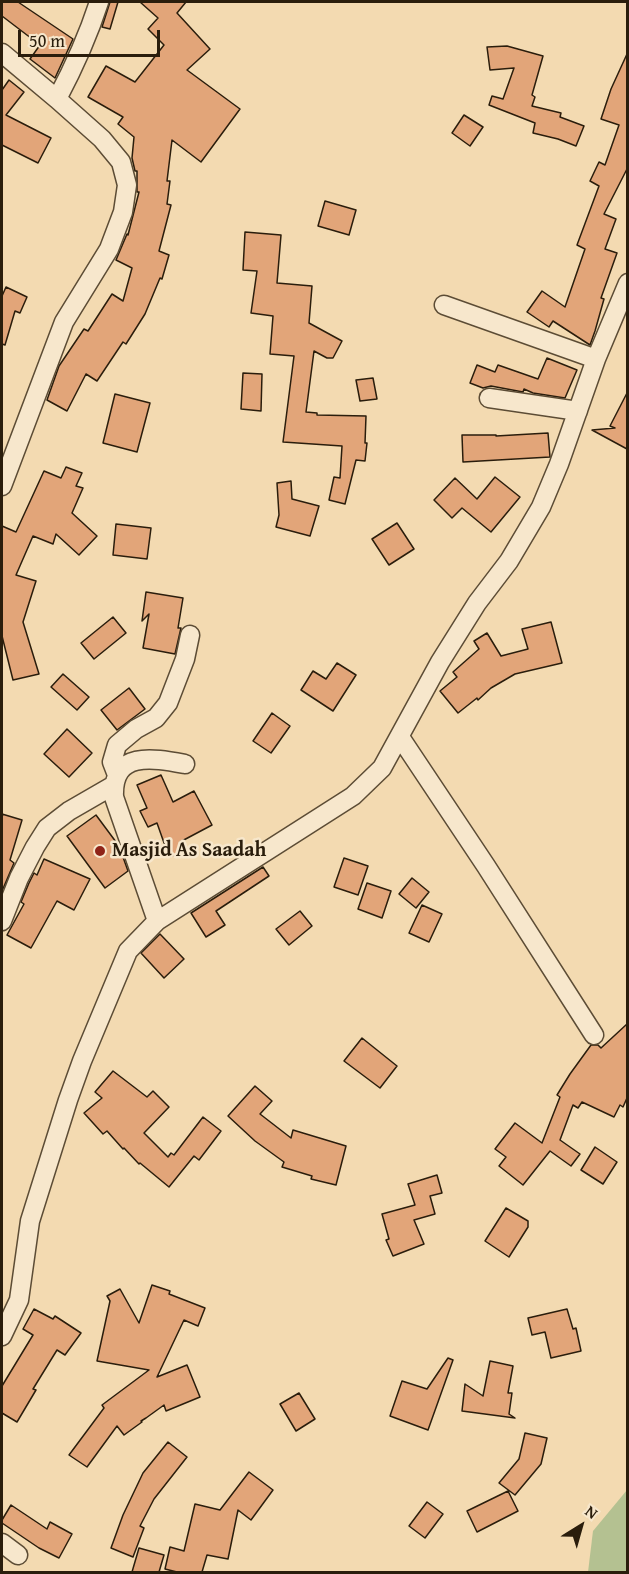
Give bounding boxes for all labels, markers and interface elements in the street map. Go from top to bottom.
scale bar [21,18,164,56]
text: 50 m [29,27,65,54]
place label: Masjid As Saadah [112,839,266,863]
marker: Masjid As Saadah [93,844,107,858]
north arrow [551,1496,611,1556]
text: N [580,1499,603,1524]

